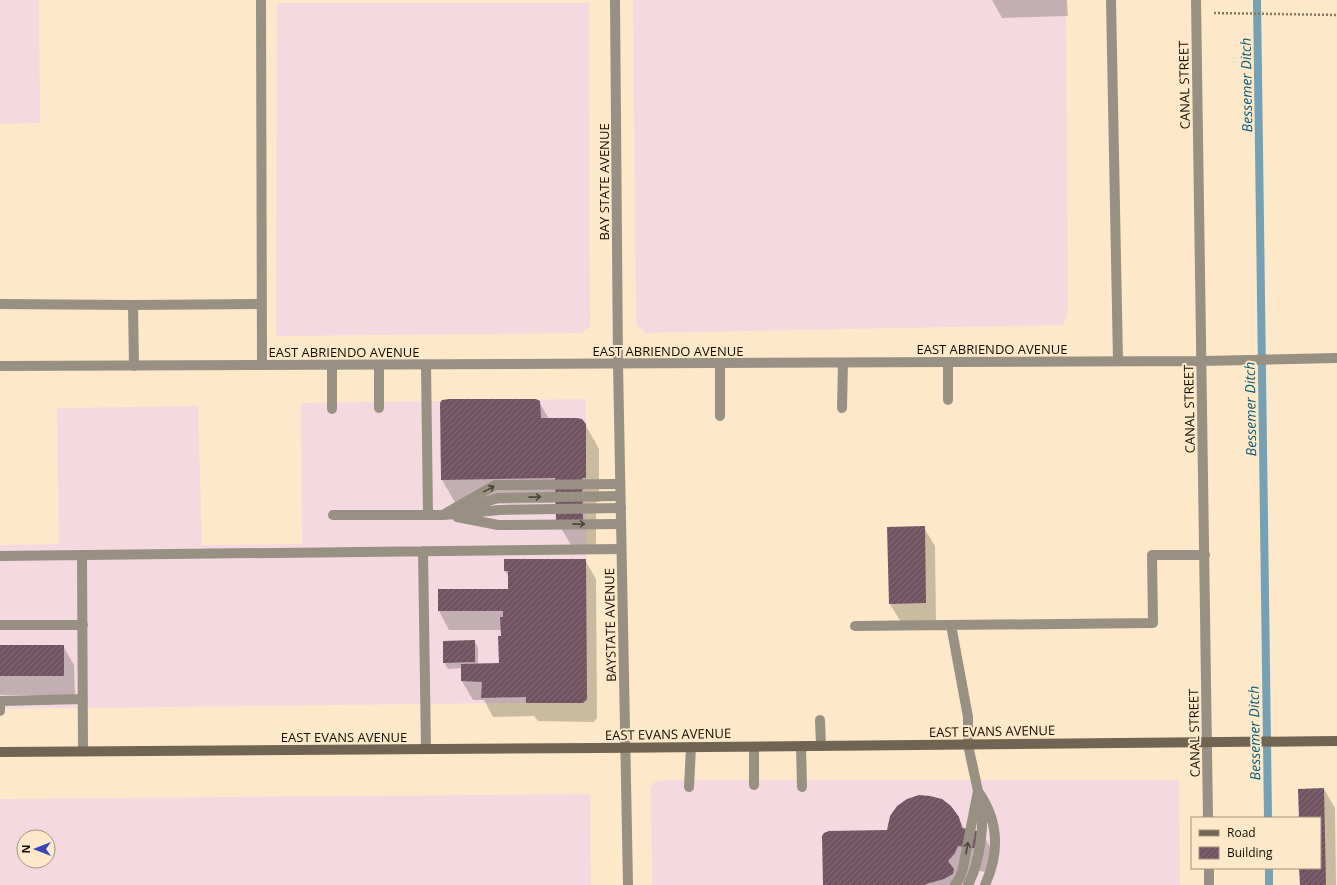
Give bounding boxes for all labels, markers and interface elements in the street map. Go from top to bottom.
water label: Bessemer Ditch [1236,38,1256,132]
street label: CANAL STREET [1174,40,1194,129]
street label: BAY STATE AVENUE [595,123,613,241]
street label: EAST ABRIENDO AVENUE [917,340,1068,358]
street label: EAST ABRIENDO AVENUE [593,342,744,360]
street label: EAST ABRIENDO AVENUE [269,343,420,361]
water label: Bessemer Ditch [1240,362,1260,456]
street label: CANAL STREET [1179,364,1199,453]
one-way arrow [483,484,495,492]
one-way arrow [528,493,541,501]
one-way arrow [572,520,585,528]
street label: BAYSTATE AVENUE [600,568,620,682]
water label: Bessemer Ditch [1244,686,1264,780]
street label: CANAL STREET [1184,688,1204,777]
street label: EAST EVANS AVENUE [929,721,1055,741]
street label: EAST EVANS AVENUE [605,724,731,744]
street label: EAST EVANS AVENUE [281,728,407,746]
legend [1191,817,1321,869]
text: Road [1227,824,1256,841]
north arrow [16,829,56,869]
one-way arrow [963,842,971,855]
text: Building [1227,844,1273,861]
text: N [18,845,33,853]

